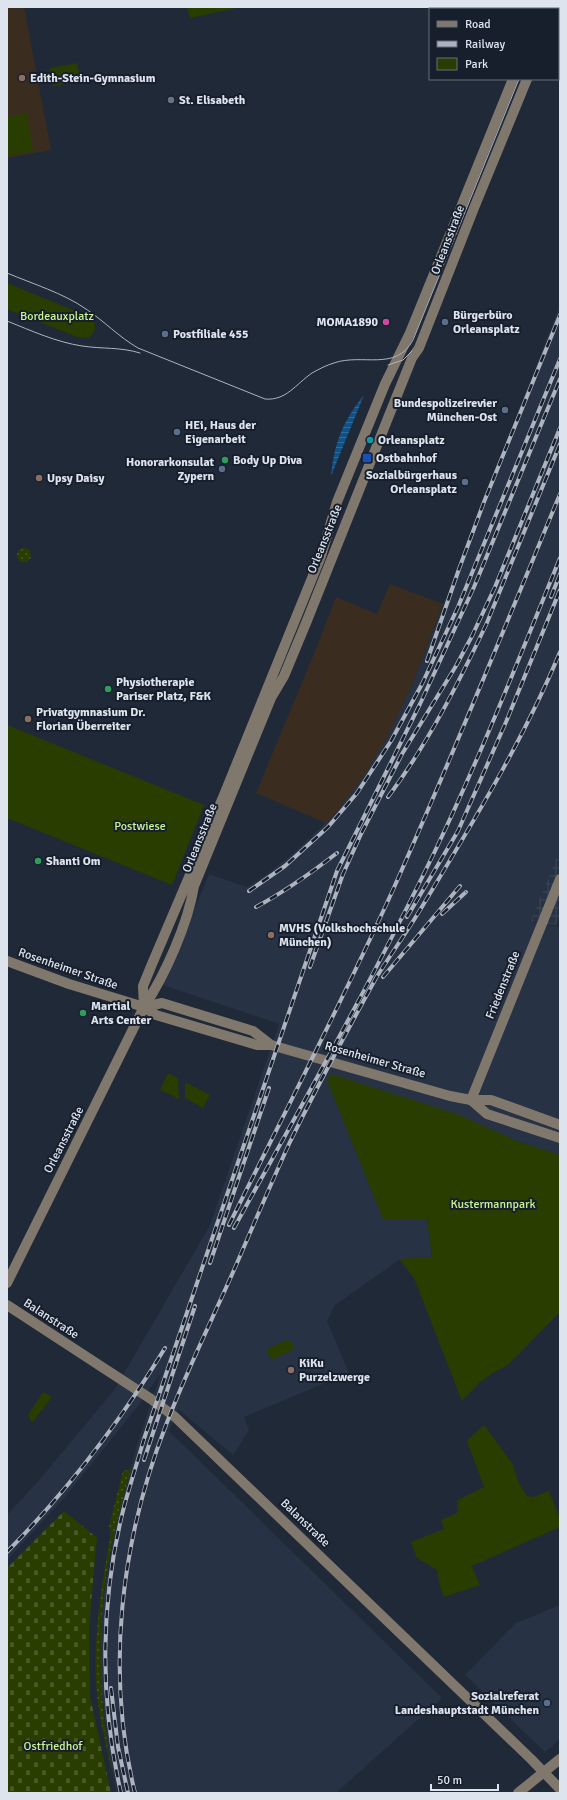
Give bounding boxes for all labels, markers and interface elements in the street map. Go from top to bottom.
legend [429,8,559,80]
text: Road [465,17,491,32]
text: Railway [465,37,505,52]
text: Park [465,57,488,72]
place label: Edith-Stein-Gymnasium [30,71,156,86]
marker: Edith-Stein-Gymnasium [17,73,27,83]
place label: St. Elisabeth [179,93,246,108]
marker: St. Elisabeth [166,95,176,105]
street label: Orleansstraße [428,203,468,277]
place label: Bürgerbüro Orleansplatz [453,308,520,337]
park label: Bordeauxplatz [20,309,94,324]
place label: MOMA1890 [316,315,379,330]
marker: MOMA1890 [381,317,391,327]
marker: Bürgerbüro Orleansplatz [440,317,450,327]
place label: Postfiliale 455 [173,327,249,342]
marker: Postfiliale 455 [160,329,170,339]
place label: Bundespolizeirevier München-Ost [394,396,497,425]
marker: Bundespolizeirevier München-Ost [500,405,510,415]
place label: HEi, Haus der Eigenarbeit [185,418,256,447]
marker: HEi, Haus der Eigenarbeit [172,427,182,437]
place label: Orleansplatz [378,433,445,448]
marker: Orleansplatz [365,435,375,445]
place label: Ostbahnhof [376,451,437,466]
marker: Ostbahnhof [361,452,373,464]
place label: Body Up Diva [233,453,302,468]
place label: Honorarkonsulat Zypern [126,455,214,484]
marker: Body Up Diva [220,455,230,465]
marker: Honorarkonsulat Zypern [217,464,227,474]
place label: Sozialbürgerhaus Orleansplatz [366,468,458,497]
place label: Upsy Daisy [47,471,104,486]
marker: Upsy Daisy [34,473,44,483]
marker: Sozialbürgerhaus Orleansplatz [460,477,470,487]
street label: Orleansstraße [304,502,346,576]
place label: Physiotherapie Pariser Platz, F&K [116,675,211,704]
marker: Physiotherapie Pariser Platz, F&K [103,684,113,694]
place label: Privatgymnasium Dr. Florian Überreiter [36,705,146,734]
marker: Privatgymnasium Dr. Florian Überreiter [23,714,33,724]
street label: Orleansstraße [179,801,221,875]
park label: Postwiese [114,819,166,834]
place label: Shanti Om [46,854,101,869]
marker: Shanti Om [33,856,43,866]
place label: MVHS (Volkshochschule München) [279,921,405,950]
marker: MVHS (Volkshochschule München) [266,930,276,940]
street label: Rosenheimer Straße [16,945,120,993]
street label: Friedenstraße [483,949,523,1021]
place label: Martial Arts Center [91,999,151,1028]
marker: Martial Arts Center [78,1008,88,1018]
street label: Rosenheimer Straße [323,1038,427,1082]
street label: Orleansstraße [41,1104,87,1176]
park label: Kustermannpark [451,1197,535,1212]
street label: Balanstraße [21,1296,81,1342]
place label: KiKu Purzelzwerge [299,1356,370,1385]
marker: KiKu Purzelzwerge [286,1365,296,1375]
street label: Balanstraße [277,1496,333,1550]
place label: Sozialreferat Landeshauptstadt München [395,1689,540,1718]
marker: Sozialreferat Landeshauptstadt München [542,1698,552,1708]
park label: Ostfriedhof [24,1739,83,1754]
scale bar [431,1766,498,1792]
text: 50 m [437,1773,462,1788]

